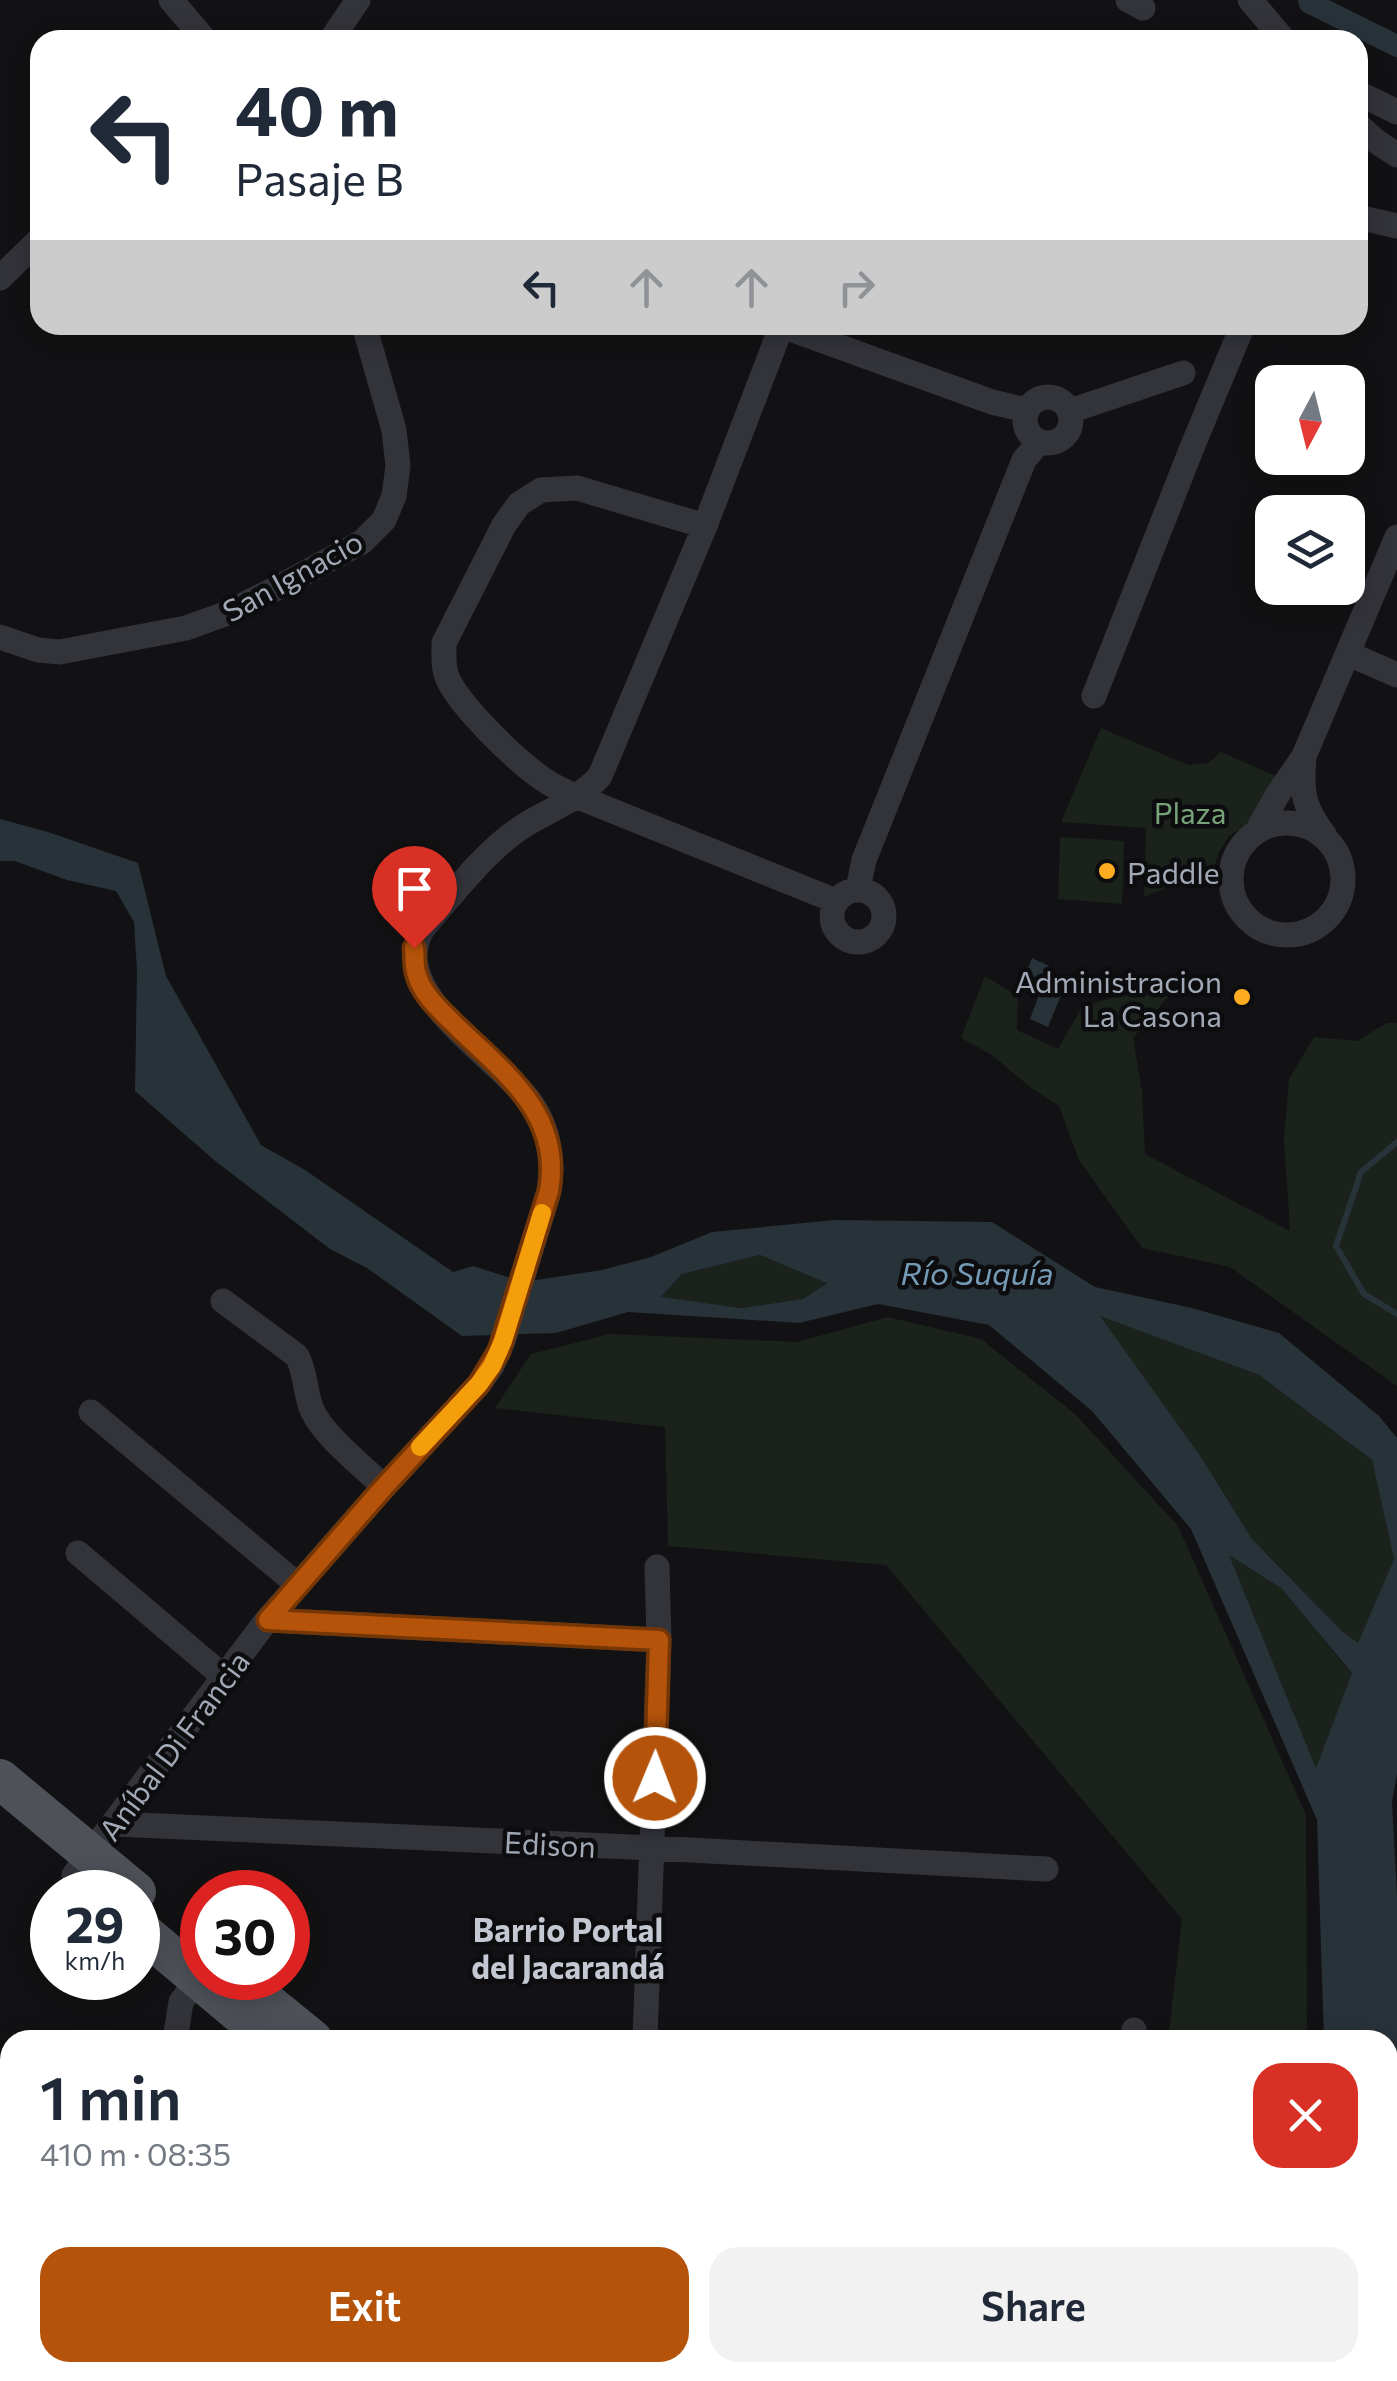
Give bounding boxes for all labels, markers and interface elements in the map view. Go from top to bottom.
text: 40 m [235,65,399,150]
icon: left [70,70,200,200]
text: Pasaje B [235,150,404,205]
icon: left [514,260,569,315]
icon: ahead [619,260,674,315]
icon: ahead [724,260,779,315]
icon: right [829,260,884,315]
north arrow [1255,365,1365,475]
map controls [1255,365,1365,605]
button: layers [1255,495,1365,605]
street label: San Ignacio [216,521,368,629]
park label: Plaza [1154,793,1226,830]
pin [372,846,457,949]
place label: Paddle [1127,853,1220,890]
marker: Paddle [1096,860,1118,882]
icon: arrive [387,861,442,916]
place label: Administracion La Casona [1015,962,1222,1033]
marker: Administracion La Casona [1231,986,1253,1008]
water label: Río Suquía [900,1252,1054,1292]
street label: Aníbal Di Francia [90,1643,256,1847]
position arrow [603,1726,707,1830]
street label: Edison [503,1822,597,1864]
speed limit sign: 30 [180,1870,310,2000]
text: 29 [65,1892,124,1953]
district label: Barrio Portal del Jacarandá [471,1909,665,1986]
text: km/h [65,1945,125,1975]
text: 1 min [40,2059,181,2132]
button: close [1253,2063,1358,2168]
text: 410 m · 08:35 [40,2133,231,2173]
button: Exit [40,2247,689,2362]
button: Share [709,2247,1358,2362]

